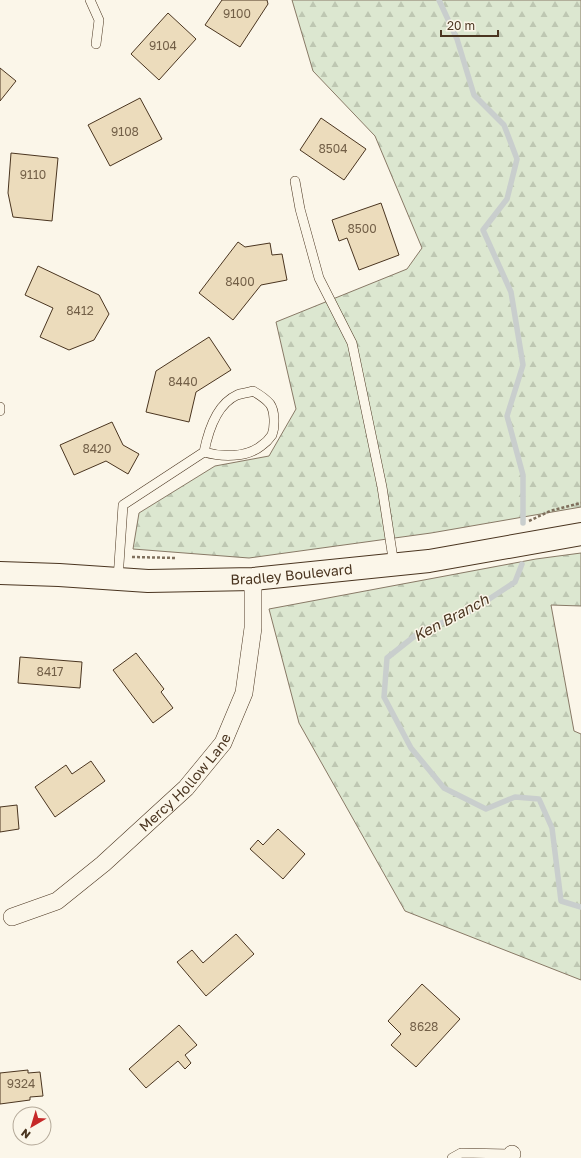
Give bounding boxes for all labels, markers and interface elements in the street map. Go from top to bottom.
house number: 9100 [223,6,251,21]
scale bar [441,12,498,38]
text: 20 m [447,18,475,33]
house number: 9104 [149,38,177,53]
house number: 9108 [111,124,139,139]
house number: 8504 [318,141,348,156]
house number: 9110 [20,167,46,182]
house number: 8500 [347,221,377,236]
house number: 8400 [225,274,255,289]
house number: 8412 [66,303,94,318]
house number: 8440 [168,374,198,389]
house number: 8420 [82,441,112,456]
street label: Bradley Boulevard [230,560,353,587]
water label: Ken Branch [410,589,492,644]
house number: 8417 [37,664,63,679]
street label: Mercy Hollow Lane [135,731,234,835]
house number: 8628 [410,1019,438,1034]
house number: 9324 [7,1076,35,1091]
north arrow [12,1106,52,1146]
text: N [18,1127,33,1142]

